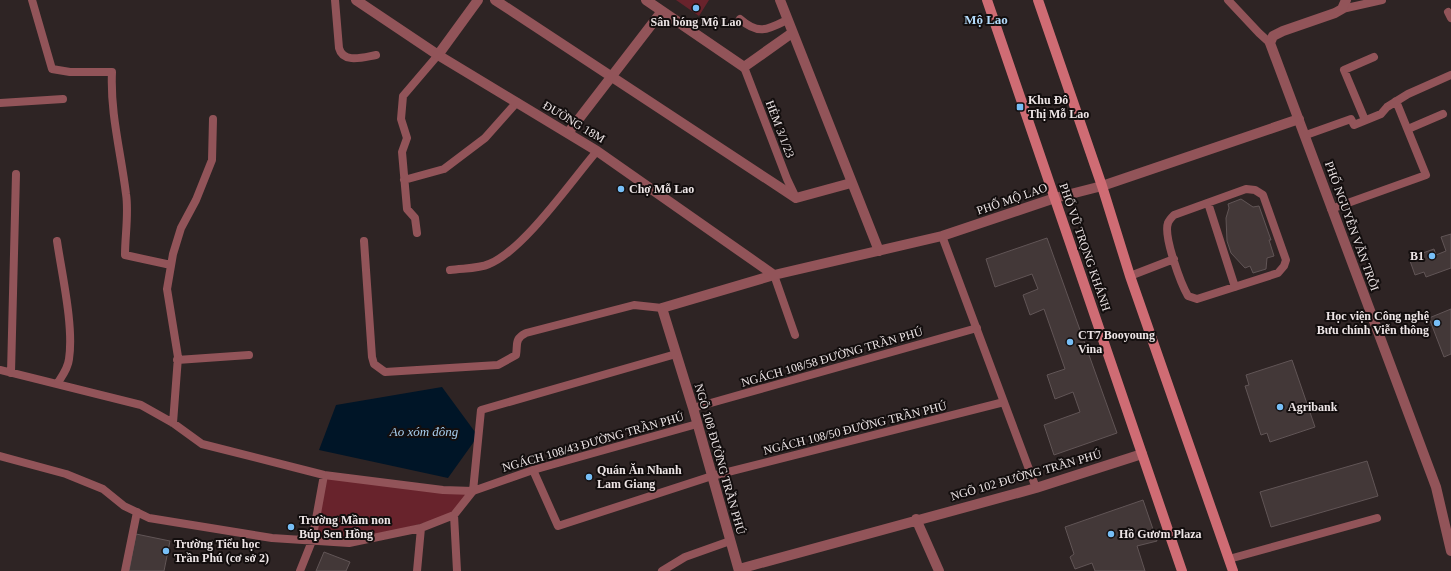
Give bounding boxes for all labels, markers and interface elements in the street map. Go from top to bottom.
marker: Sân bóng Mộ Lao [691,3,701,13]
district label: Mộ Lao [964,12,1008,27]
place label: Sân bóng Mộ Lao [650,15,742,29]
place label: Khu Đô Thị Mỗ Lao [1028,93,1089,121]
street label: ĐƯỜNG 18M [541,98,608,146]
street label: HẺM 3/1/23 [763,98,797,160]
marker: Khu Đô Thị Mỗ Lao [1015,102,1025,112]
street label: PHỐ NGUYỄN VĂN TRỖI [1322,159,1383,293]
street label: PHỐ MỘ LAO [974,179,1050,218]
street label: PHỐ VŨ TRỌNG KHÁNH [1056,181,1115,313]
place label: Chợ Mỗ Lao [629,182,694,196]
marker: Chợ Mỗ Lao [616,184,626,194]
place label: B1 [1410,249,1424,263]
marker: B1 [1427,251,1437,261]
place label: Học viện Công nghệ Bưu chính Viễn thông [1317,309,1430,337]
marker: Học viện Công nghệ Bưu chính Viễn thông [1432,318,1442,328]
street label: NGÁCH 108/58 ĐƯỜNG TRẦN PHÚ [739,323,925,390]
place label: CT7 Booyoung Vina [1078,328,1155,356]
marker: CT7 Booyoung Vina [1065,337,1075,347]
street label: NGÕ 108 ĐƯỜNG TRẦN PHÚ [692,382,749,536]
street label: NGÁCH 108/50 ĐƯỜNG TRẦN PHÚ [762,397,948,458]
place label: Agribank [1288,400,1338,414]
marker: Agribank [1275,402,1285,412]
street label: NGÁCH 108/43 ĐƯỜNG TRẦN PHÚ [500,408,686,475]
water label: Ao xóm đông [389,424,459,439]
street label: NGÕ 102 ĐƯỜNG TRẦN PHÚ [949,446,1103,503]
place label: Quán Ăn Nhanh Lam Giang [597,463,682,491]
marker: Quán Ăn Nhanh Lam Giang [584,472,594,482]
place label: Trường Mầm non Búp Sen Hồng [299,513,391,541]
marker: Trường Mầm non Búp Sen Hồng [286,522,296,532]
place label: Hồ Gươm Plaza [1119,527,1202,541]
marker: Hồ Gươm Plaza [1106,529,1116,539]
place label: Trường Tiểu học Trần Phú (cơ sở 2) [174,537,269,565]
marker: Trường Tiểu học Trần Phú (cơ sở 2) [161,546,171,556]

